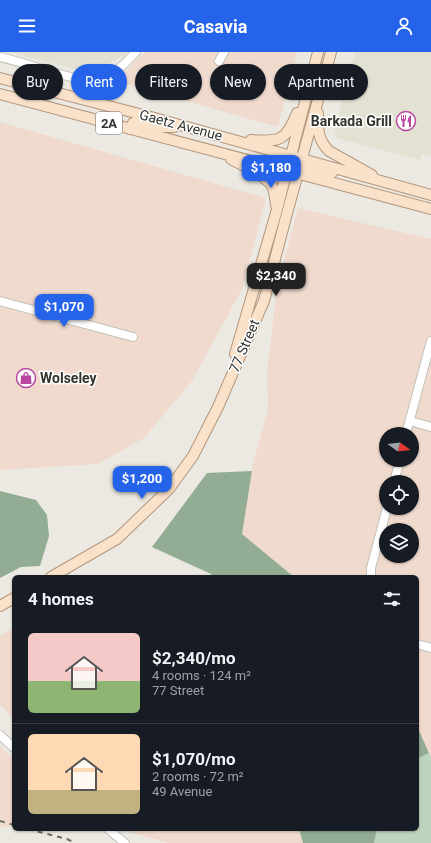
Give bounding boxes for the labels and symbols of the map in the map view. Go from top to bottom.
street label: Gaetz Avenue [138,106,224,144]
restaurant icon: Barkada Grill [395,110,417,132]
road number: 2A [96,112,122,134]
place label: Barkada Grill [311,113,392,129]
pin: $1,180 [238,155,304,189]
pin: $2,340 [243,263,309,297]
pin: $1,070 [31,294,97,328]
street label: 77 Street [226,317,262,375]
shop icon: Wolseley [15,367,37,389]
place label: Wolseley [40,370,98,386]
north arrow [379,427,419,467]
pin: $1,200 [109,466,175,500]

